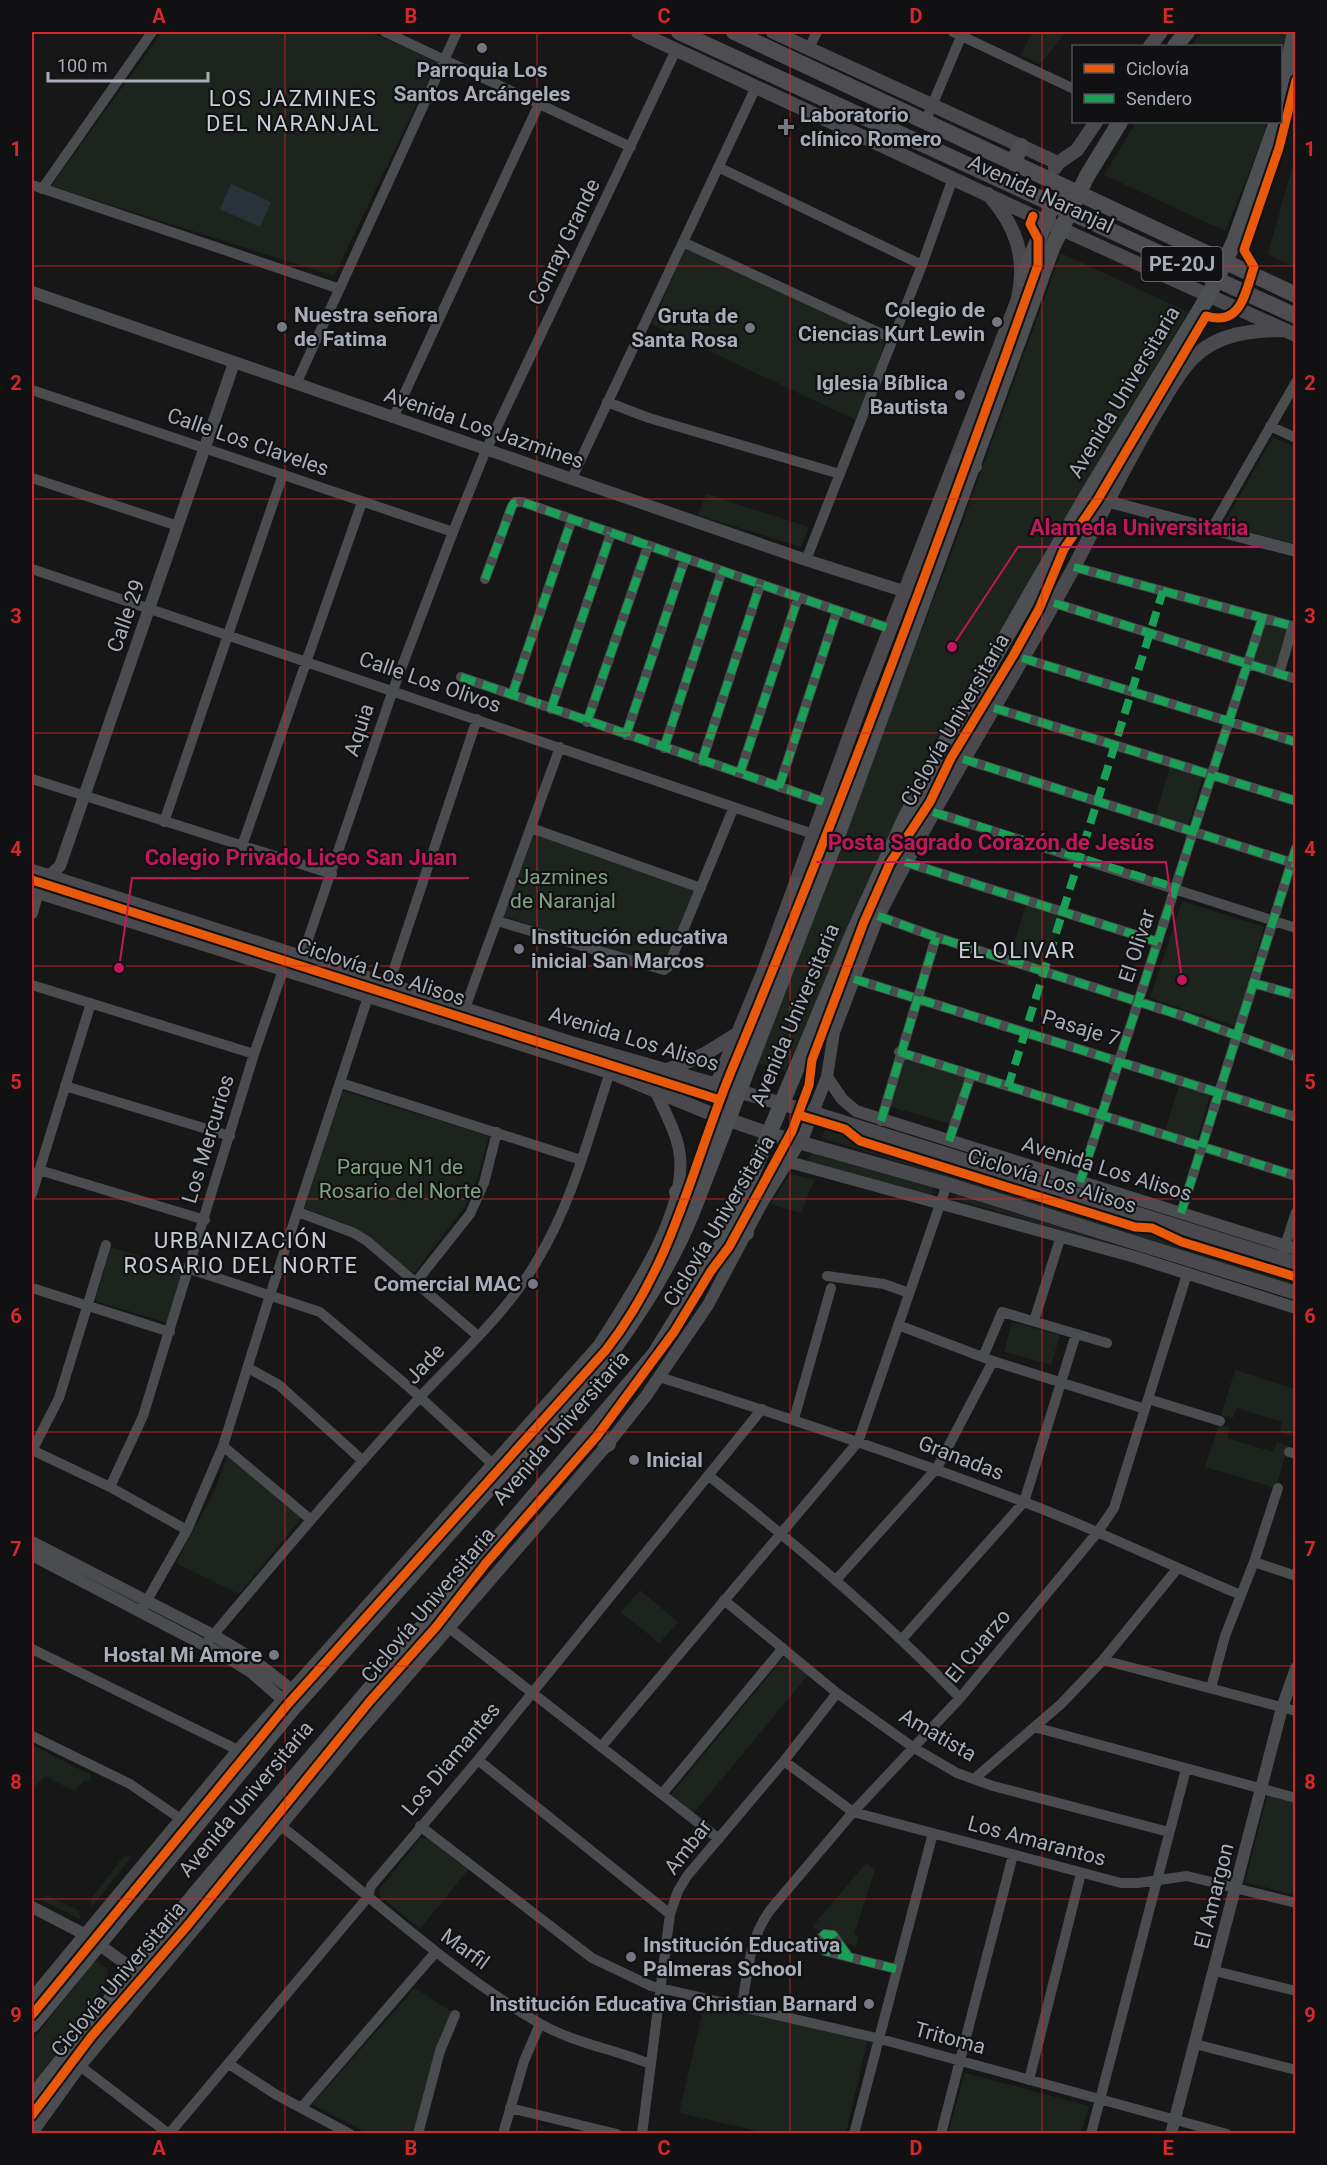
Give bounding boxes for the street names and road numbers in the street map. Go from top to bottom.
street label: Avenida Naranjal [965,150,1117,238]
street label: Conray Grande [523,175,605,309]
road number: PE-20J [1142,247,1222,281]
street label: Avenida Universitaria [1063,302,1185,482]
street label: Avenida Los Jazmines [381,383,587,473]
street label: Calle Los Claveles [164,403,332,481]
street label: Calle 29 [102,577,150,655]
street label: Ciclovía Universitaria [896,629,1014,811]
street label: Calle Los Olivos [356,646,504,718]
street label: Aquia [339,701,379,759]
street label: El Olivar [1114,906,1160,986]
street label: Avenida Universitaria [746,920,844,1110]
street label: Ciclovía Los Alisos [294,933,468,1011]
street label: Avenida Los Alisos [546,1002,722,1076]
street label: Pasaje 7 [1039,1005,1123,1051]
street label: Los Mercurios [177,1072,239,1206]
street label: Ciclovía Universitaria [658,1131,780,1311]
street label: Avenida Los Alisos [1019,1132,1195,1206]
street label: Ciclovía Los Alisos [965,1144,1139,1218]
street label: Jade [401,1339,449,1389]
street label: Avenida Universitaria [488,1346,634,1510]
street label: Granadas [915,1431,1007,1485]
street label: Ciclovía Universitaria [356,1523,500,1687]
street label: El Cuarzo [940,1604,1016,1688]
street label: Los Diamantes [397,1698,505,1820]
street label: Amatista [895,1703,981,1767]
street label: Avenida Universitaria [174,1716,318,1882]
street label: Los Amarantos [965,1811,1109,1871]
street label: Ambar [659,1815,717,1879]
street label: El Amargon [1189,1841,1239,1951]
street label: Ciclovía Universitaria [46,1897,190,2061]
street label: Marfil [436,1924,494,1974]
street label: Tritoma [912,2017,988,2059]

